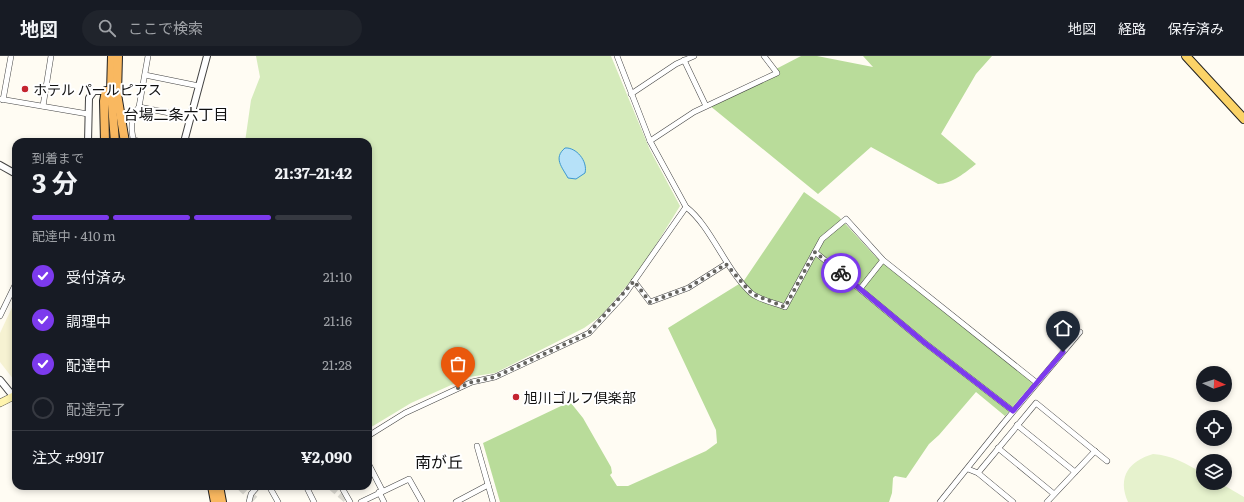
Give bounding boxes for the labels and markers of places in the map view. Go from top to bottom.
place label: ホテル パールピアス [33,79,162,99]
marker: ホテル パールピアス [20,84,30,94]
pin [1046,311,1080,352]
pin [441,347,475,388]
place label: 旭川ゴルフ倶楽部 [524,387,636,407]
marker: 旭川ゴルフ倶楽部 [511,392,521,402]

